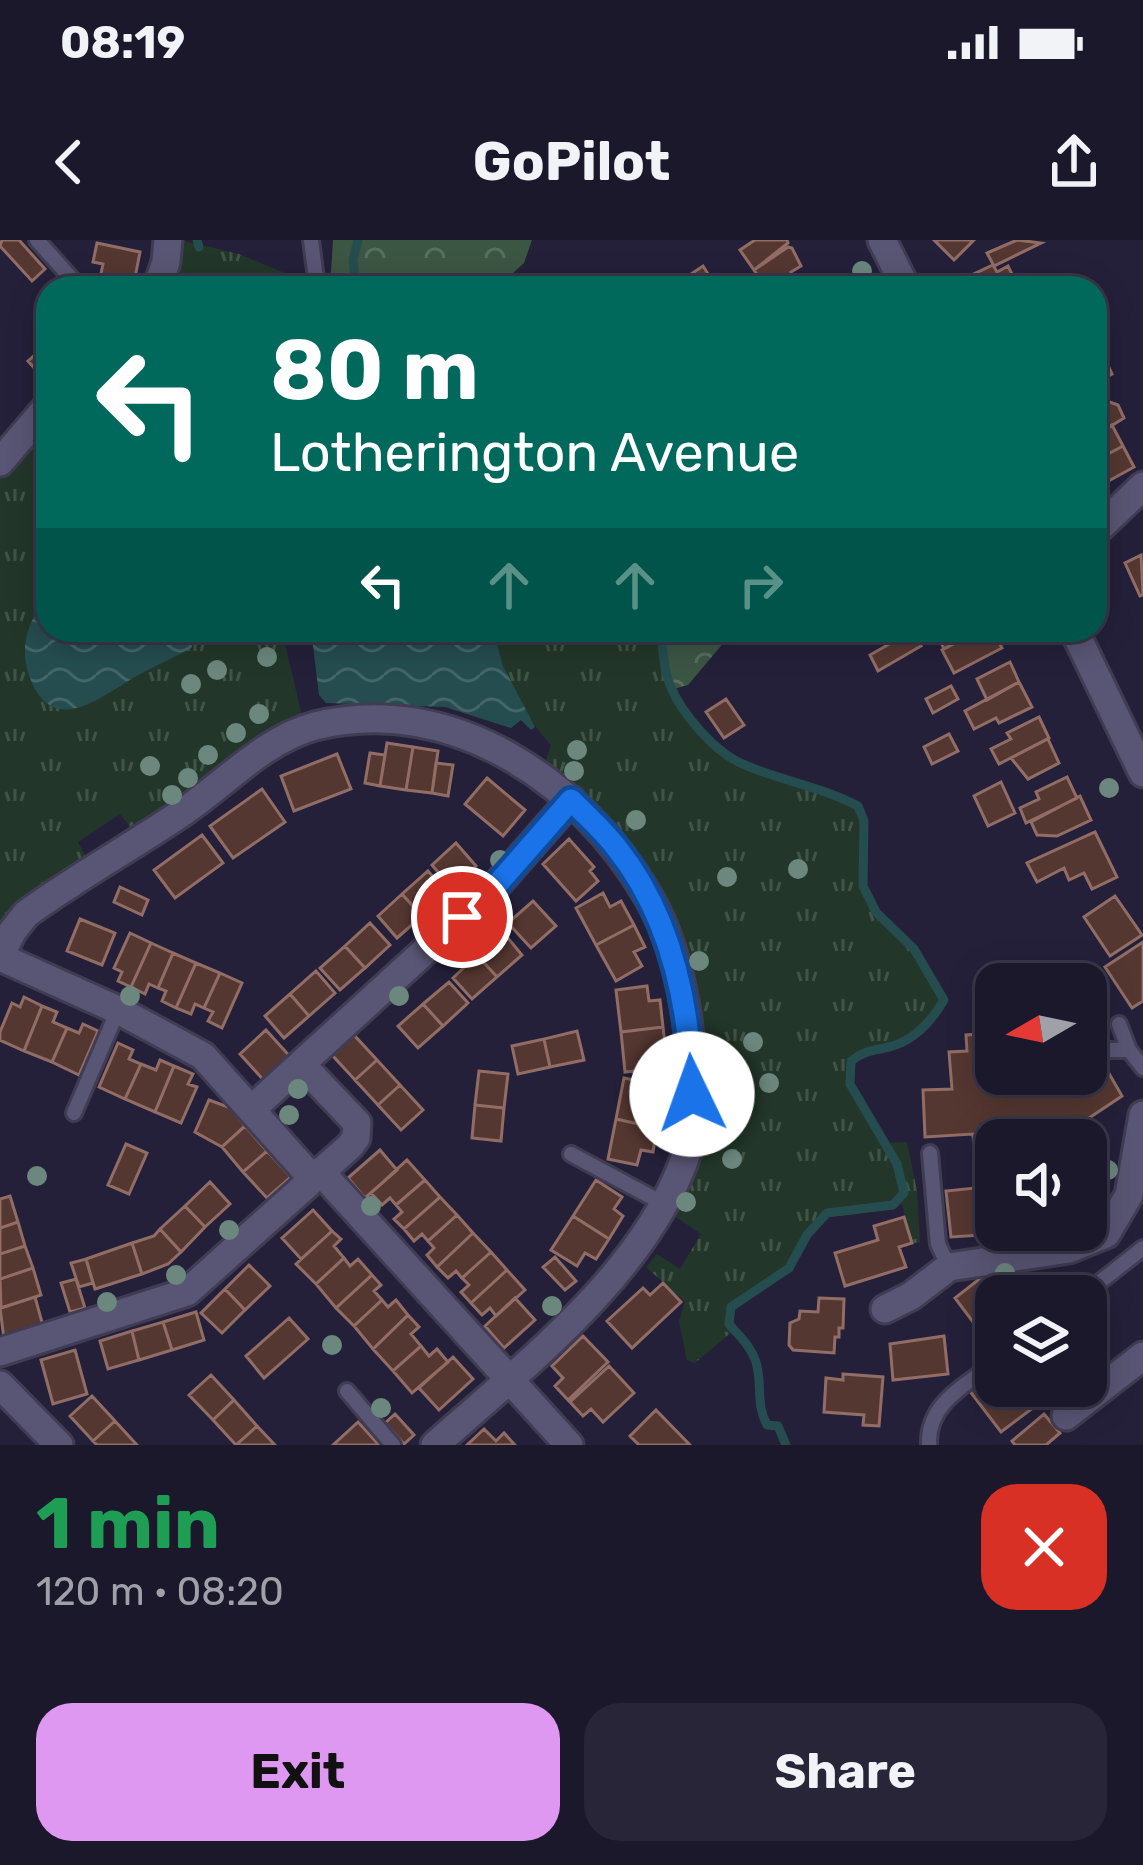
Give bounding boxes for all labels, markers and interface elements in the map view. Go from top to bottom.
text: 08:19 [60,16,185,69]
icon: back [36,129,102,195]
icon: share [1041,129,1107,195]
text: GoPilot [473,130,670,194]
text: 80 m [270,320,479,420]
icon: left [72,324,228,480]
text: Lotherington Avenue [270,421,799,485]
icon: left [350,552,416,618]
icon: ahead [476,552,542,618]
icon: ahead [602,552,668,618]
icon: right [728,552,794,618]
pin [411,866,513,968]
icon: arrive [429,884,495,950]
north arrow [975,963,1107,1095]
map controls [975,963,1107,1407]
position arrow [629,1031,755,1157]
button: sound [975,1119,1107,1251]
button: layers [975,1275,1107,1407]
text: 1 min [36,1481,220,1566]
button: close [981,1484,1107,1610]
text: 120 m · 08:20 [36,1569,284,1615]
button: Exit [36,1703,560,1841]
button: Share [584,1703,1107,1841]

